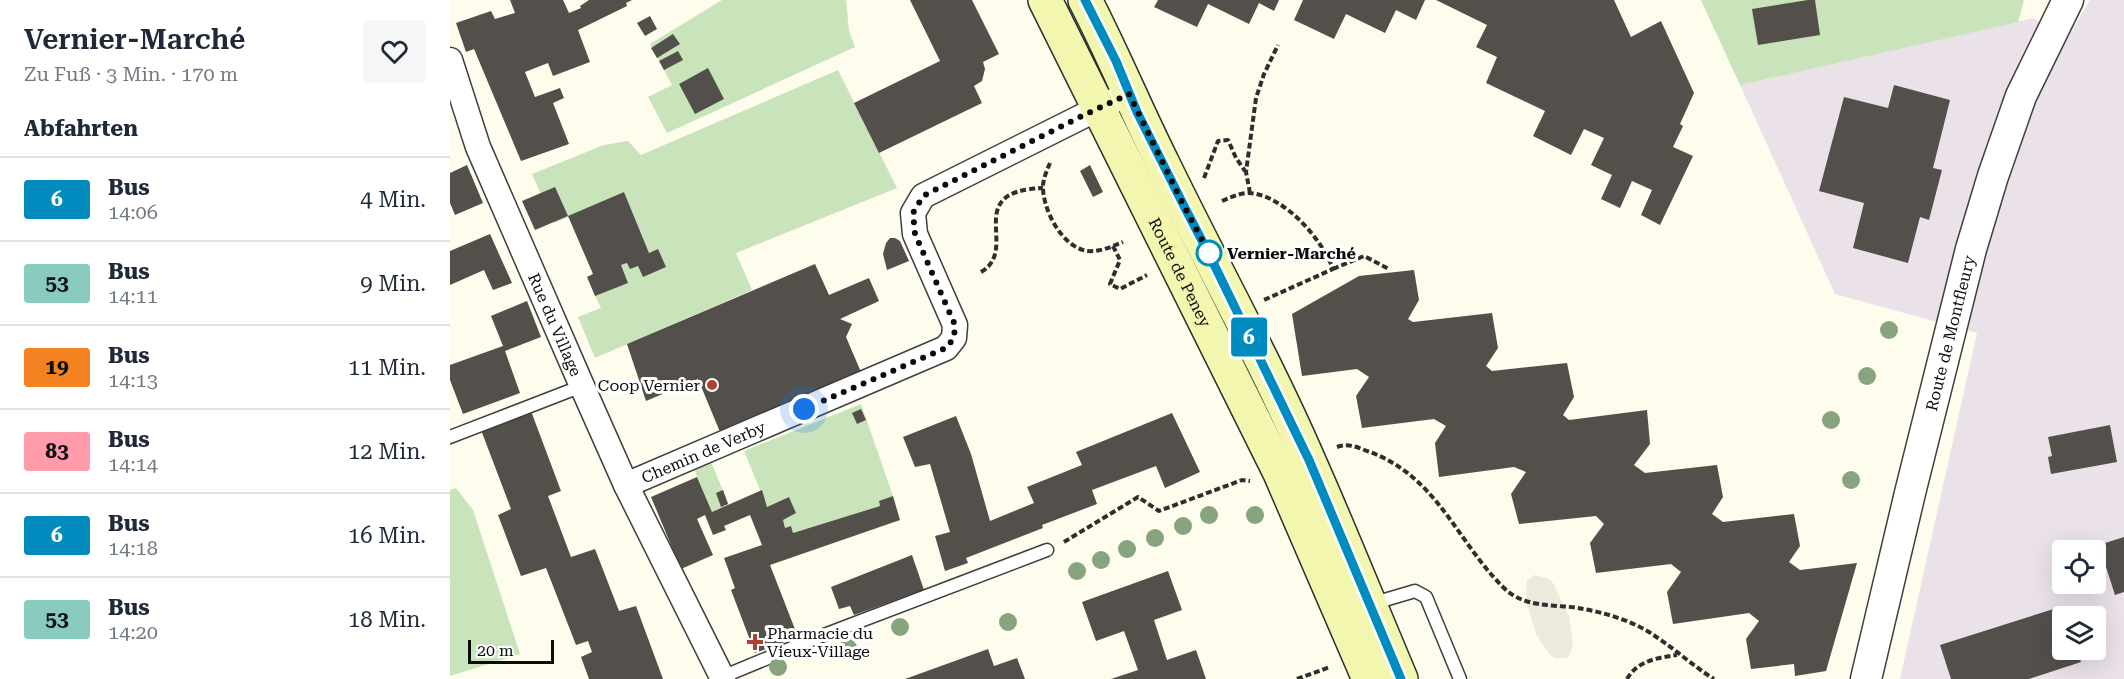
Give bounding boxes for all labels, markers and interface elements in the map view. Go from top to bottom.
button: heart [363,20,426,83]
text: Vernier-Marché [24,23,245,56]
text: Zu Fuß · 3 Min. · 170 m [24,62,238,86]
text: Abfahrten [24,116,138,141]
text: Bus [108,175,150,200]
text: 6 [51,187,63,211]
text: 4 Min. [360,187,426,212]
text: 14:06 [108,200,158,224]
street label: Route de Peney [1145,214,1216,331]
marker: Vernier-Marché [1196,240,1222,266]
place label: Vernier-Marché [1227,244,1356,263]
street label: Route de Montfleury [1921,253,1979,413]
text: Bus [108,259,150,284]
street label: Rue du Village [525,270,586,379]
text: 53 [45,271,69,295]
text: 9 Min. [360,271,426,296]
text: 14:11 [108,284,158,308]
line badge: 6 [1230,318,1268,356]
text: 6 [1243,325,1255,349]
text: Bus [108,343,150,368]
text: 19 [45,355,69,379]
text: 11 Min. [348,355,426,380]
text: 14:13 [108,368,158,392]
place label: Coop Vernier [598,376,700,395]
marker: Coop Vernier [705,378,719,392]
your location [789,394,819,424]
street label: Chemin de Verby [638,417,769,487]
text: Bus [108,427,150,452]
text: 83 [45,439,69,463]
text: 12 Min. [348,439,426,464]
text: 14:14 [108,452,158,476]
text: Bus [108,511,150,536]
text: 6 [51,523,63,547]
text: 16 Min. [348,523,426,548]
text: 14:18 [108,536,158,560]
map controls [2052,540,2106,660]
button: locate [2052,540,2106,594]
text: Bus [108,595,150,620]
button: layers [2052,606,2106,660]
text: 53 [45,607,69,631]
text: 18 Min. [348,607,426,632]
text: 14:20 [108,620,158,644]
place label: Pharmacie du Vieux-Village [767,624,873,661]
marker: Pharmacie du Vieux-Village [748,635,762,649]
scale bar [468,637,554,664]
text: 20 m [477,641,514,660]

